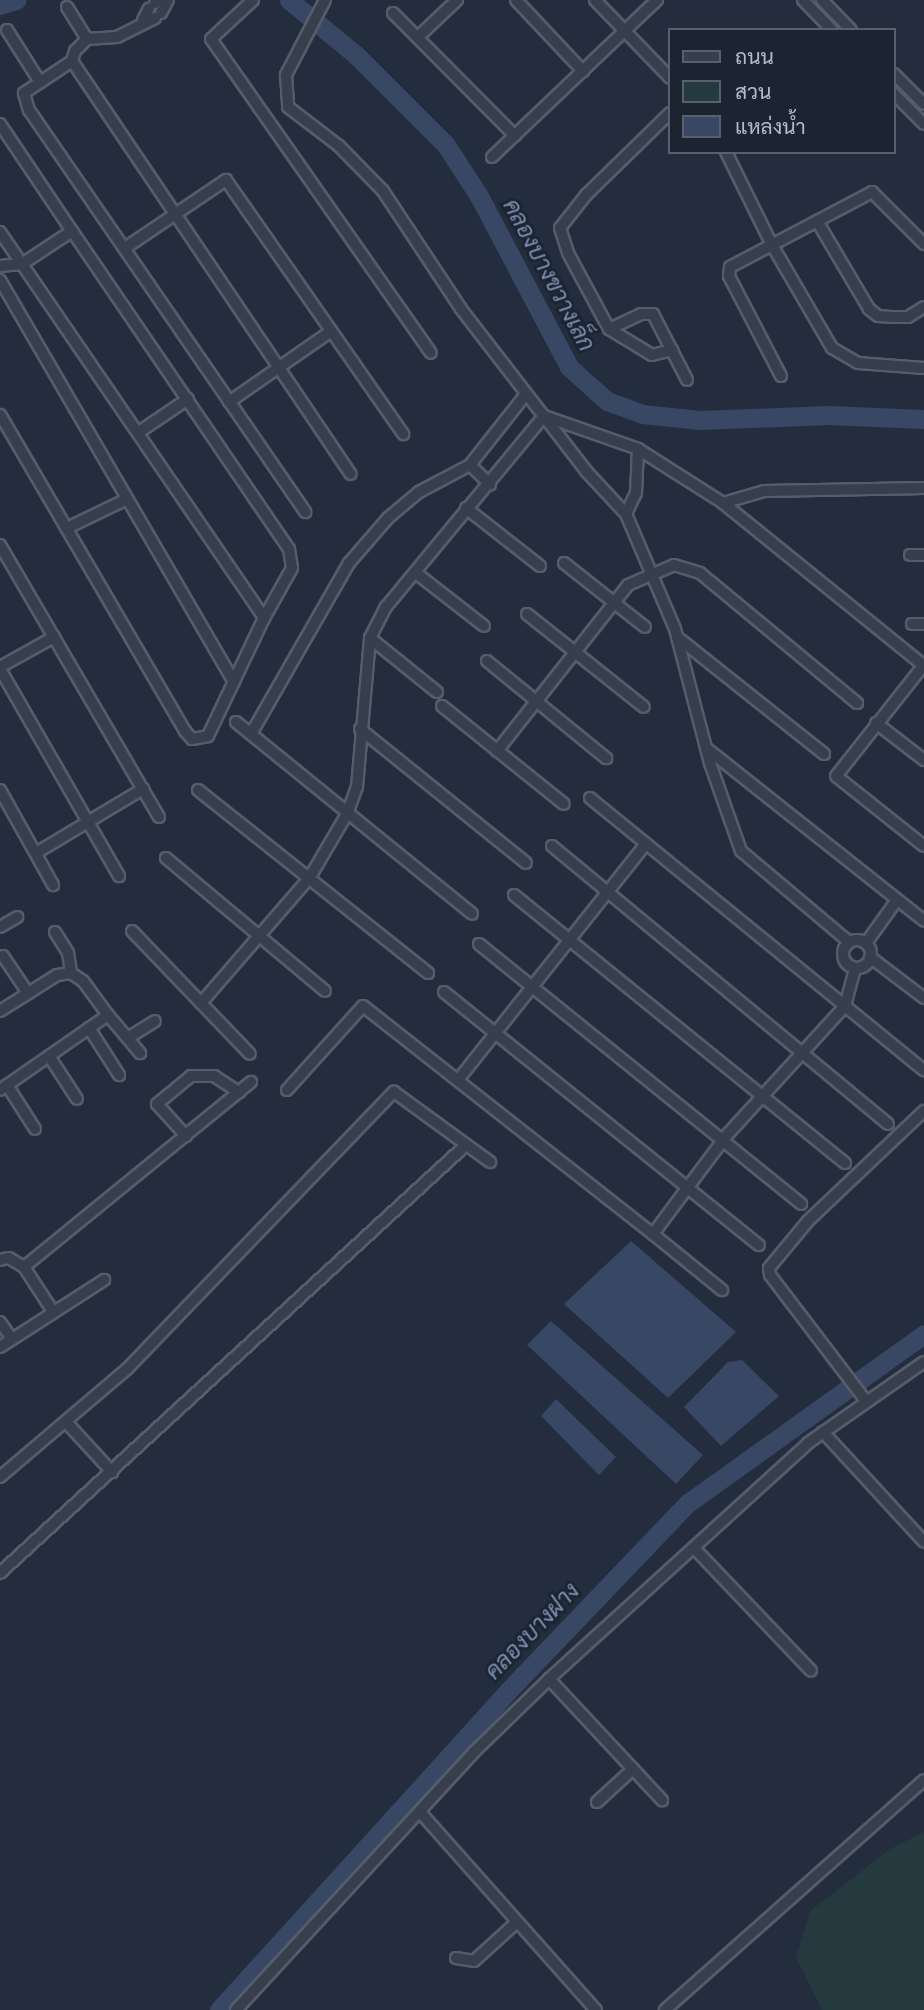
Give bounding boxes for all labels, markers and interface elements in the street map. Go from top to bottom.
legend [668,28,896,154]
text: ถนน [735,42,774,71]
text: สวน [735,77,771,106]
text: แหล่งน้ำ [735,112,806,141]
water label: คลองบางขวางเล็ก [497,194,601,356]
water label: คลองบางฝาง [479,1577,585,1685]

